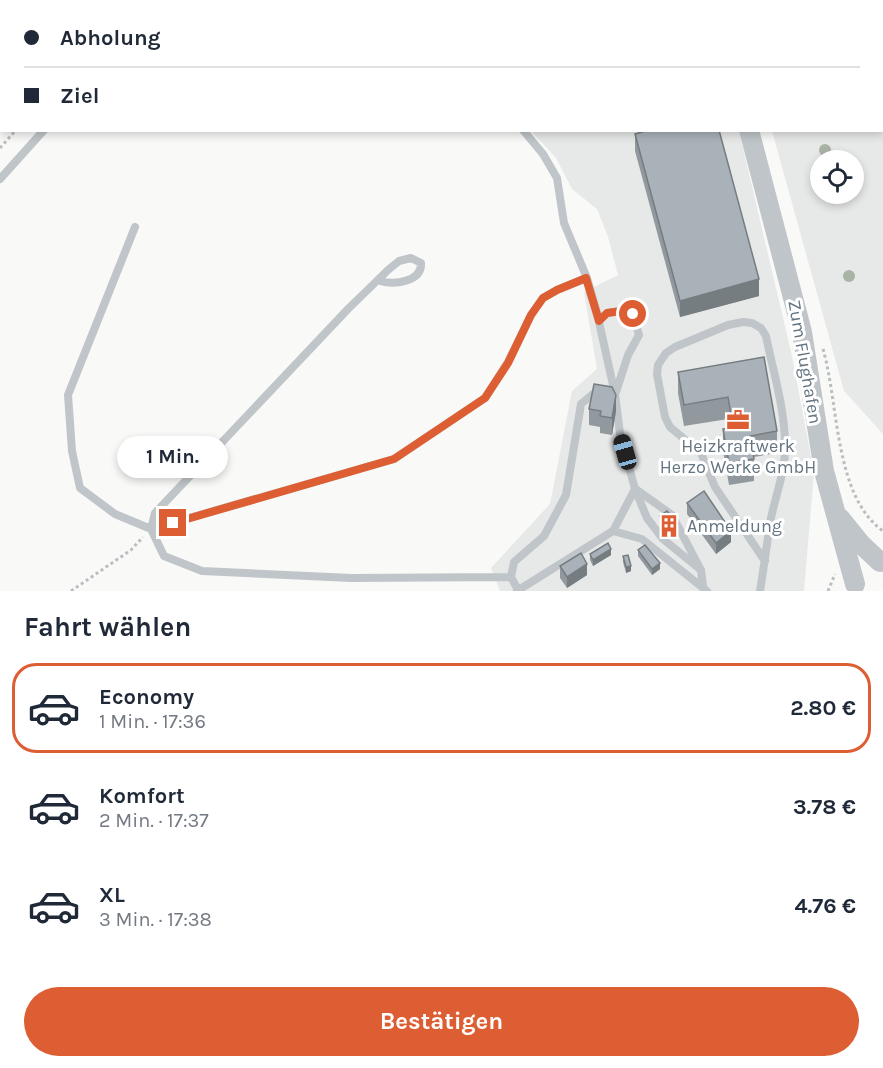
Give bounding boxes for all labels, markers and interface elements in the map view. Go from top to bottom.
text: Abholung [60,25,160,51]
text: Ziel [60,83,99,109]
map controls [810,150,864,204]
button: locate [810,150,864,204]
street label: Zum Flughafen [783,298,827,426]
route start [619,300,646,327]
office icon: Heizkraftwerk Herzo Werke GmbH [725,407,751,433]
car [611,432,639,472]
place label: Heizkraftwerk Herzo Werke GmbH [660,435,816,478]
callout: 1 Min. [118,436,228,478]
text: 1 Min. [146,445,199,468]
route end [159,509,186,536]
building icon: Anmeldung [656,513,682,539]
place label: Anmeldung [687,515,782,537]
text: Fahrt wählen [24,611,191,643]
icon: car [27,681,81,735]
text: Economy [99,684,194,710]
text: 2.80 € [790,695,856,721]
text: 1 Min. · 17:36 [99,710,206,733]
icon: car [27,780,81,834]
text: Komfort [99,783,185,809]
text: 3.78 € [793,794,856,820]
text: 2 Min. · 17:37 [99,809,209,832]
icon: car [27,879,81,933]
text: XL [99,882,125,908]
text: 4.76 € [794,893,856,919]
text: 3 Min. · 17:38 [99,908,212,931]
button: Bestätigen [24,987,859,1056]

